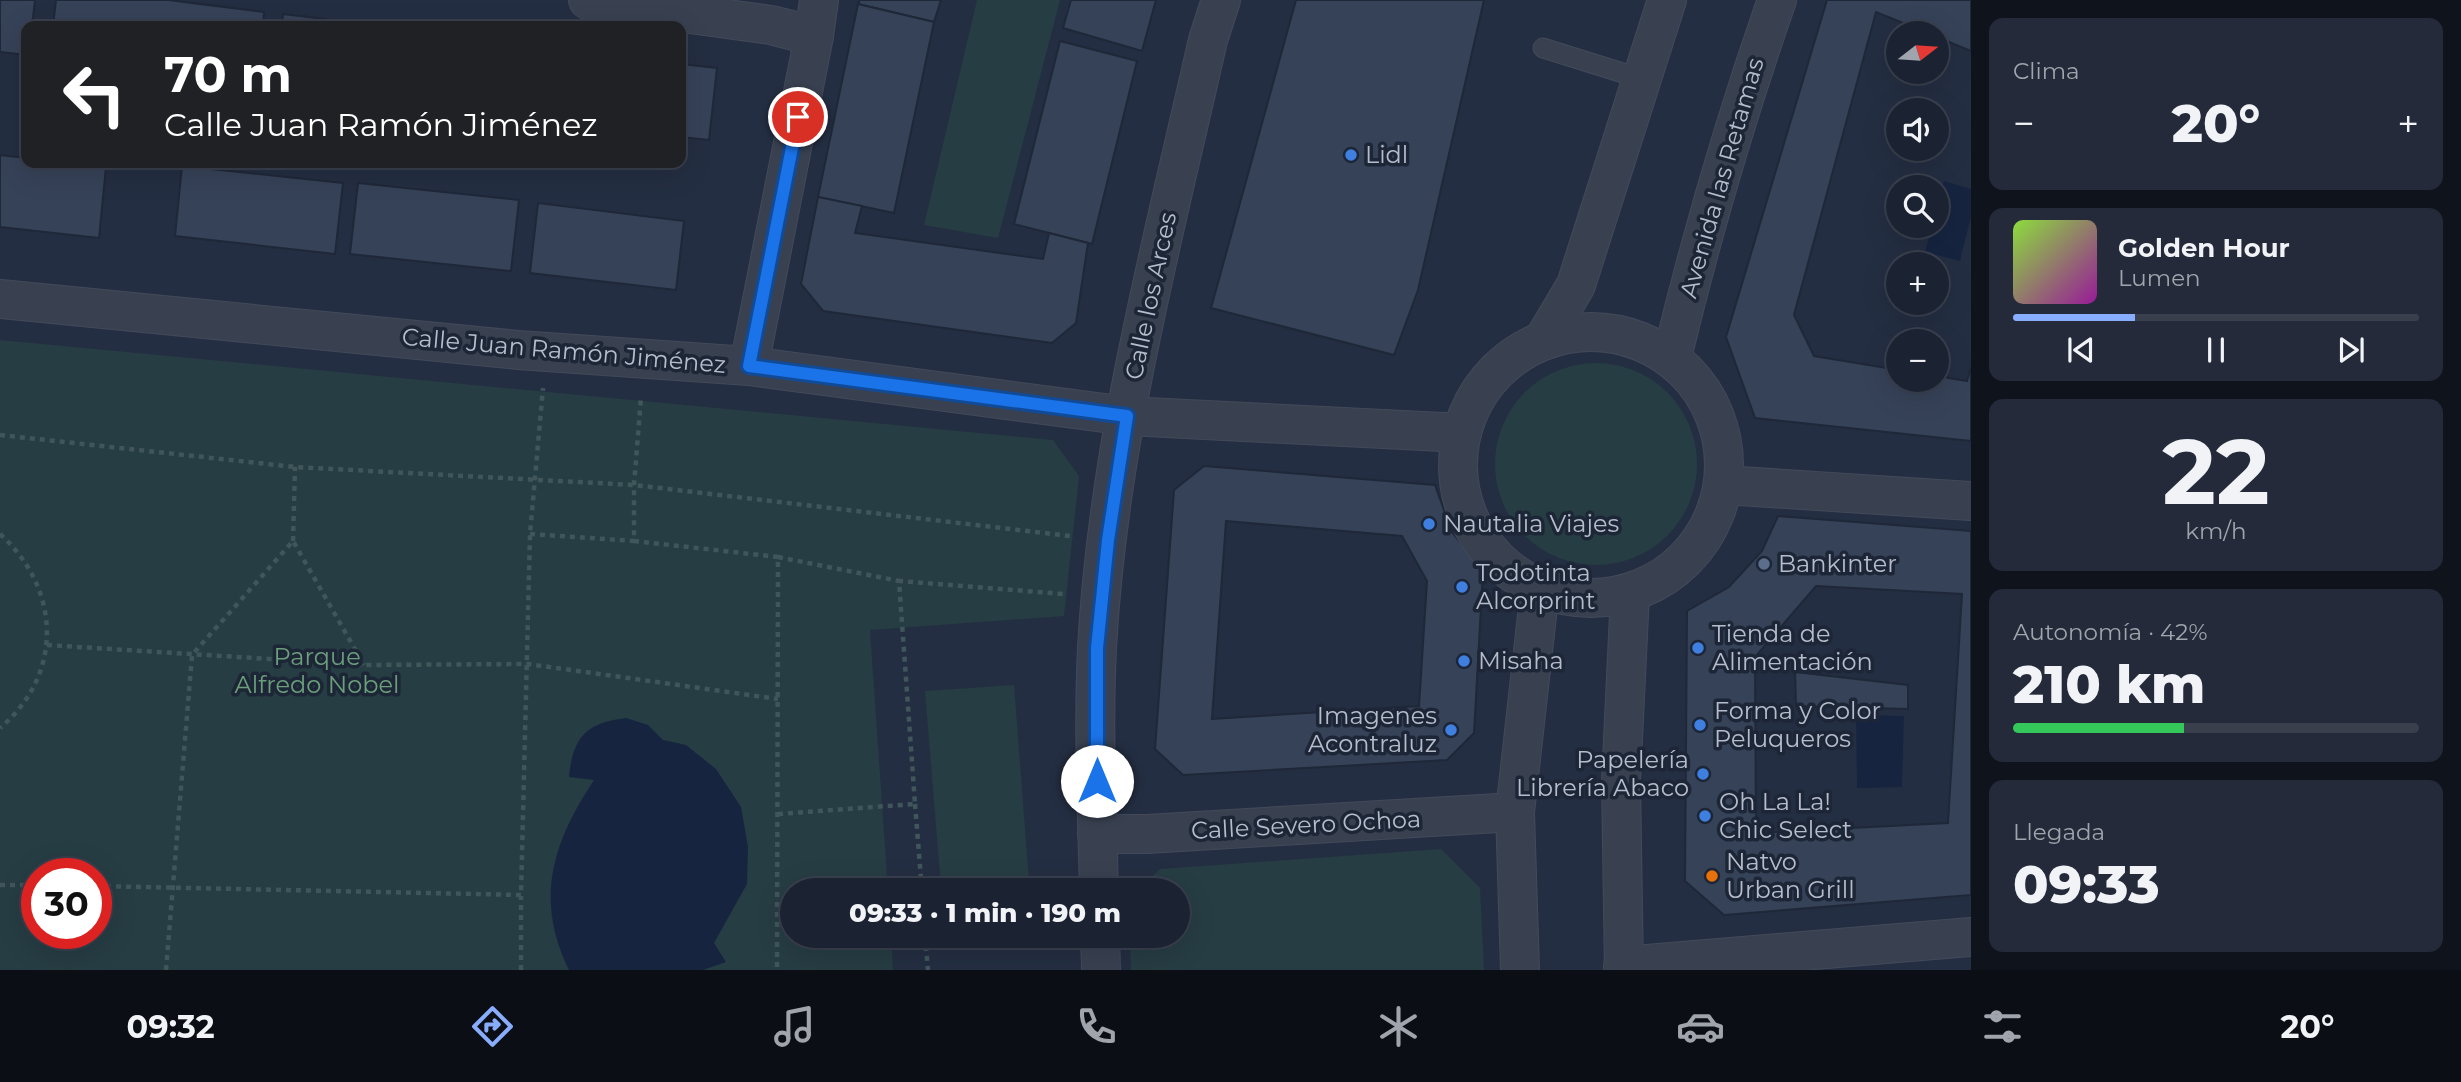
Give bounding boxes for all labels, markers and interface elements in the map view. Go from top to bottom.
north arrow [1886,21,1950,84]
map controls [1886,21,1949,392]
text: 70 m [164,45,292,104]
icon: left [49,49,140,140]
street label: Avenida las Retamas [1673,54,1770,301]
text: Clima [2013,57,2080,85]
pin [768,87,828,147]
text: 20° [2172,92,2260,155]
icon: arrive [779,98,817,136]
button: sound [1886,98,1949,161]
text: − [2013,100,2035,147]
text: + [2397,100,2419,147]
text: Calle Juan Ramón Jiménez [164,105,598,144]
place label: Lidl [1365,140,1408,169]
marker: Lidl [1343,147,1359,163]
button: search [1886,175,1949,238]
street label: Calle los Arces [1119,210,1182,382]
text: Golden Hour [2118,232,2290,264]
button: + [1886,252,1949,315]
text: Lumen [2118,264,2201,292]
street label: Calle Juan Ramón Jiménez [401,322,727,379]
button: − [1886,329,1949,392]
icon: previous [2062,331,2100,369]
icon: pause [2197,331,2235,369]
icon: next [2332,331,2370,369]
text: 22 [2162,416,2270,527]
place label: Nautalia Viajes [1443,509,1619,538]
marker: Nautalia Viajes [1421,516,1437,532]
text: km/h [2185,517,2247,545]
place label: Bankinter [1778,549,1897,578]
marker: Bankinter [1756,556,1772,572]
place label: Todotinta Alcorprint [1476,558,1596,615]
marker: Todotinta Alcorprint [1454,579,1470,595]
text: Autonomía · 42% [2013,618,2208,646]
place label: Tienda de Alimentación [1712,619,1873,676]
marker: Tienda de Alimentación [1690,640,1706,656]
park label: Parque Alfredo Nobel [234,642,400,699]
place label: Misaha [1478,646,1564,675]
marker: Misaha [1456,653,1472,669]
text: 210 km [2013,653,2205,716]
place label: Forma y Color Peluqueros [1714,696,1881,753]
place label: Imagenes Acontraluz [1308,701,1437,758]
marker: Forma y Color Peluqueros [1692,717,1708,733]
marker: Imagenes Acontraluz [1443,722,1459,738]
position arrow [1060,744,1134,818]
place label: Papelería Librería Abaco [1516,745,1689,802]
marker: Papelería Librería Abaco [1695,766,1711,782]
place label: Oh La La! Chic Select [1719,787,1852,844]
street label: Calle Severo Ochoa [1190,804,1422,845]
marker: Oh La La! Chic Select [1697,808,1713,824]
text: Llegada [2013,818,2105,846]
place label: Natvo Urban Grill [1726,847,1855,904]
text: 09:33 [2013,853,2160,916]
speed limit sign: 30 [21,858,112,949]
marker: Natvo Urban Grill [1704,868,1720,884]
text: 09:33 · 1 min · 190 m [849,897,1121,929]
icon: directions [468,1002,517,1051]
icon: music [770,1002,819,1051]
icon: phone [1072,1002,1121,1051]
icon: climate [1374,1002,1423,1051]
icon: car [1676,1002,1725,1051]
icon: filters [1978,1002,2027,1051]
text: 09:32 [127,1007,215,1046]
text: 20° [2280,1007,2334,1046]

